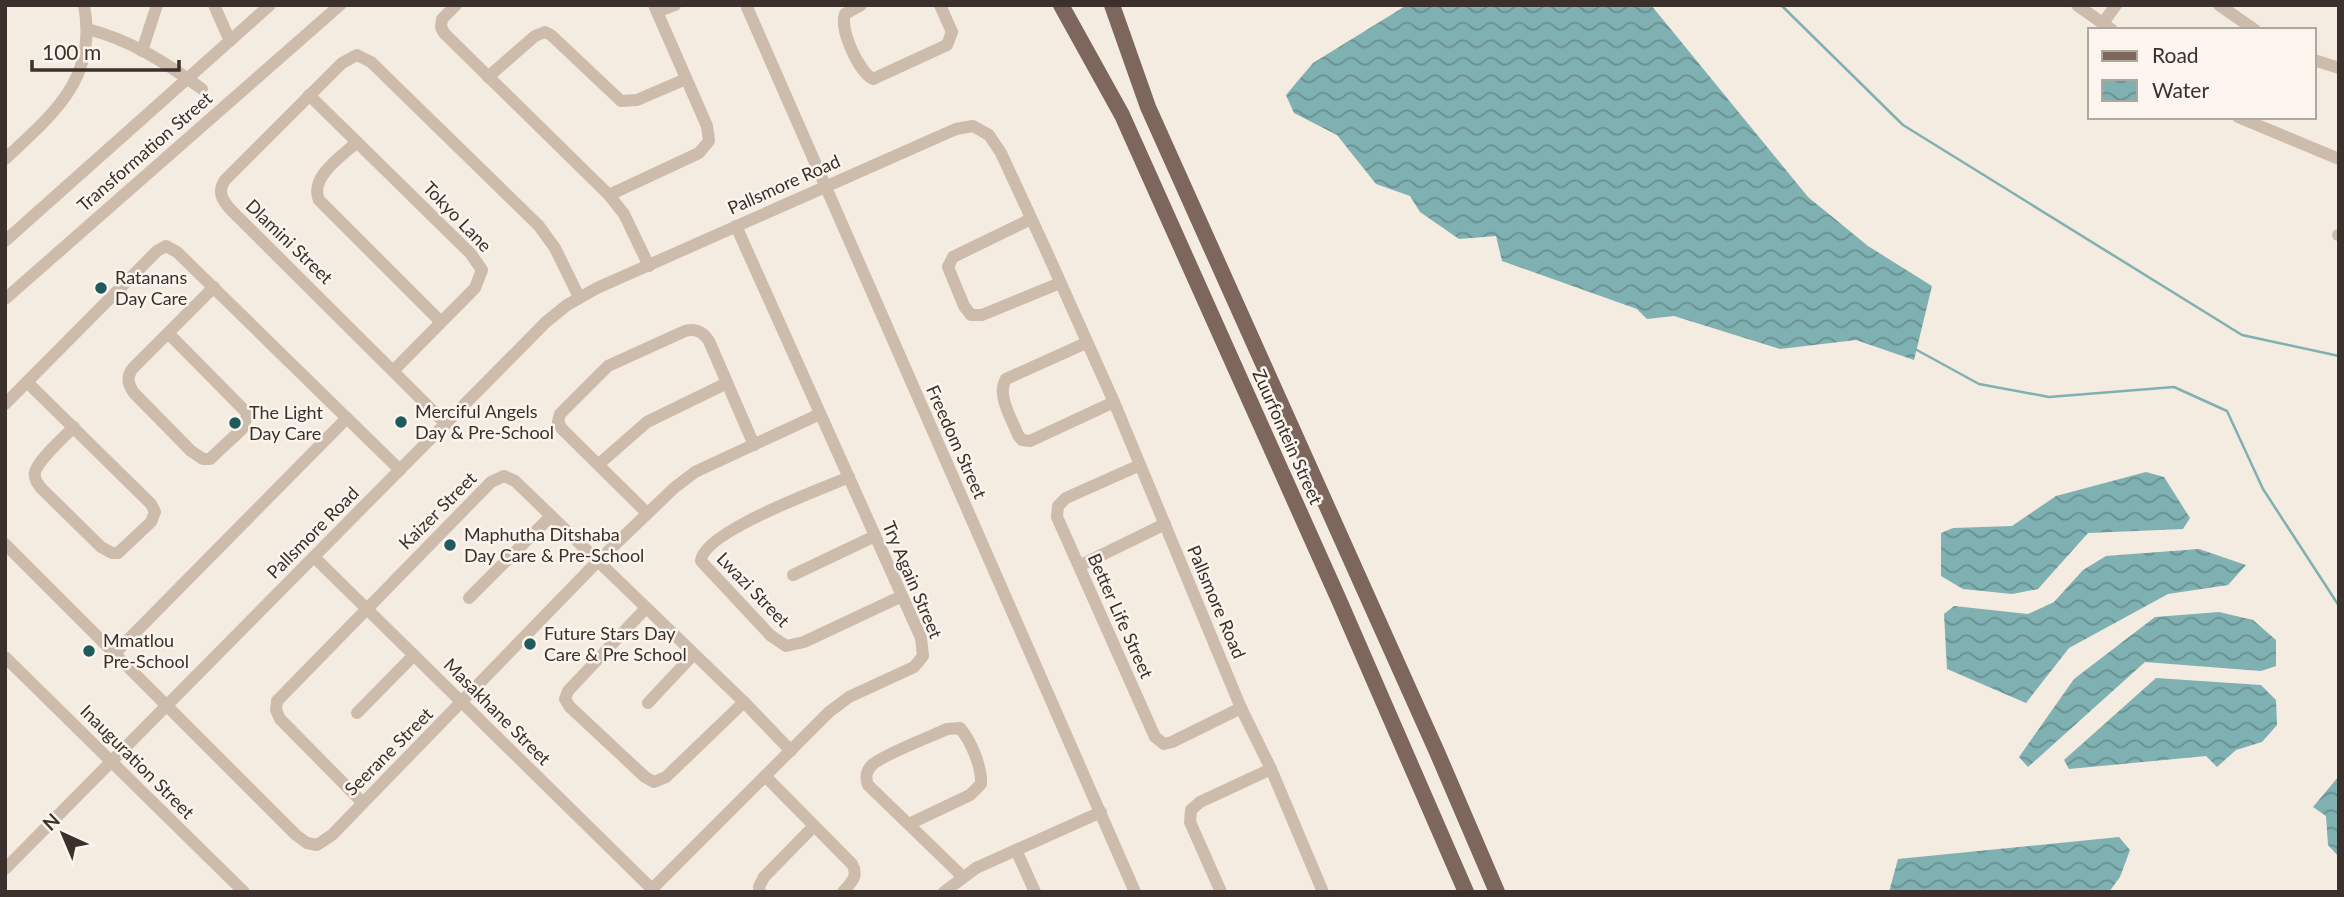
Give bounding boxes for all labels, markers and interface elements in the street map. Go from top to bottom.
scale bar [32,28,178,72]
legend [2088,28,2316,119]
text: 100 m [42,39,101,64]
text: Road [2152,42,2199,67]
text: Water [2152,77,2209,102]
street label: Transformation Street [72,86,217,216]
street label: Pallsmore Road [724,149,843,219]
street label: Tokyo Lane [419,177,497,256]
street label: Dlamini Street [242,194,338,289]
place label: Ratanans Day Care [115,266,187,309]
marker: Ratanans Day Care [93,280,109,296]
street label: Zuurfontein Street [1248,366,1328,508]
street label: Freedom Street [922,382,992,502]
place label: Merciful Angels Day & Pre-School [415,400,554,443]
place label: The Light Day Care [249,401,323,444]
marker: Merciful Angels Day & Pre-School [393,414,409,430]
marker: The Light Day Care [227,415,243,431]
street label: Kaizer Street [394,467,481,554]
street label: Pallsmore Road [262,482,363,583]
street label: Try Again Street [878,518,948,642]
place label: Maphutha Ditshaba Day Care & Pre-School [464,523,644,566]
marker: Maphutha Ditshaba Day Care & Pre-School [442,537,458,553]
street label: Pallsmore Road [1183,542,1251,662]
street label: Lwazi Street [713,547,795,632]
street label: Better Life Street [1083,550,1159,682]
place label: Future Stars Day Care & Pre School [544,622,687,665]
place label: Mmatlou Pre-School [103,629,189,672]
marker: Future Stars Day Care & Pre School [522,636,538,652]
marker: Mmatlou Pre-School [81,643,97,659]
street label: Masakhane Street [440,653,556,770]
street label: Inauguration Street [76,700,200,823]
street label: Seerane Street [340,702,437,800]
north arrow [28,799,98,869]
text: N [38,808,64,835]

